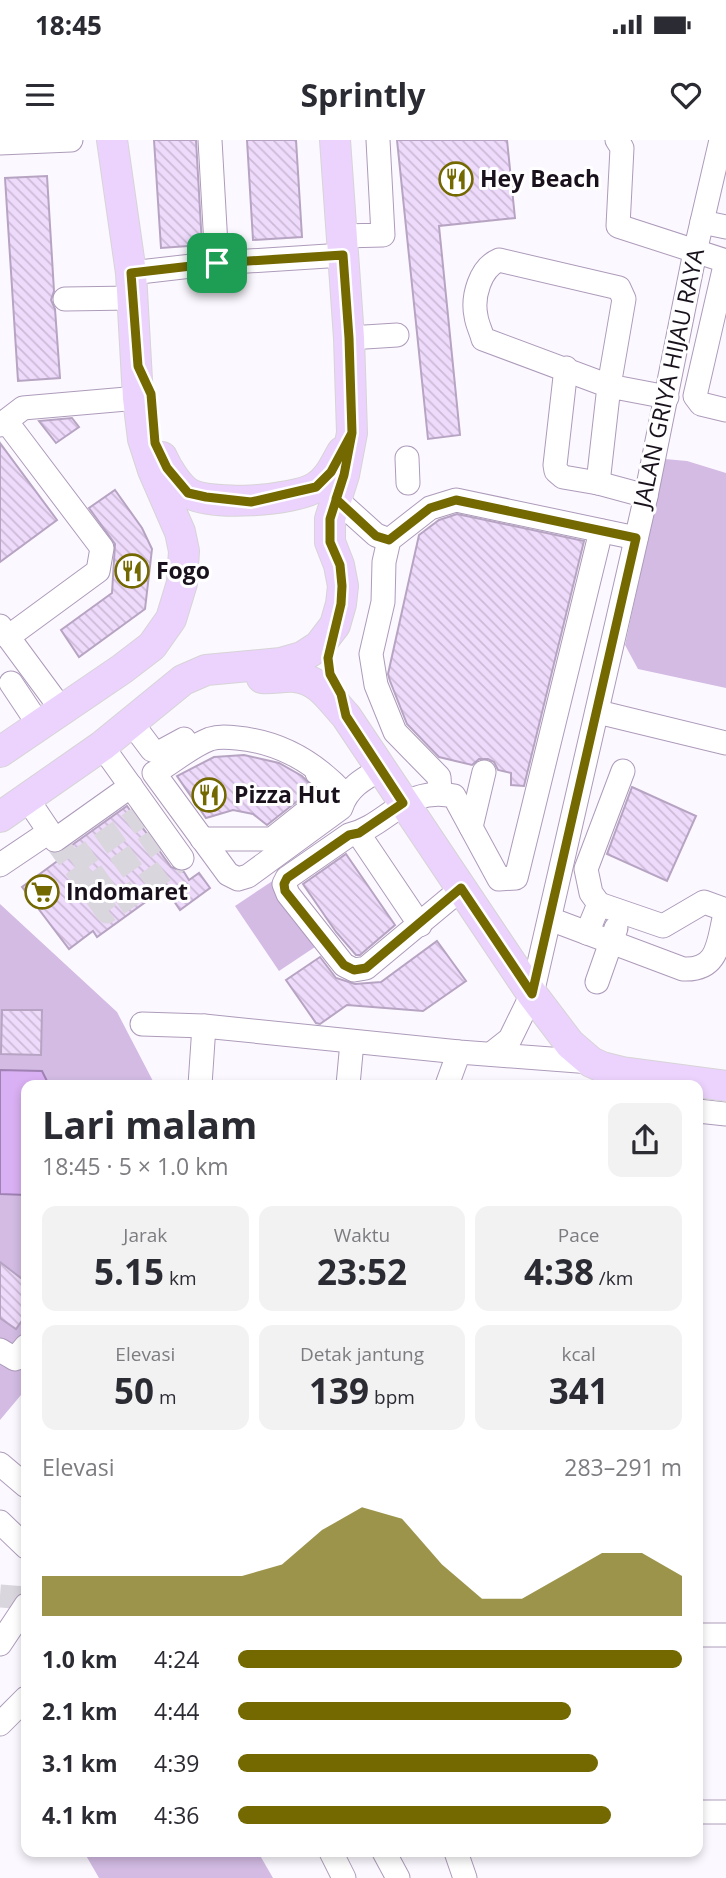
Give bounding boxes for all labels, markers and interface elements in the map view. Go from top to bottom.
text: 18:45 [35,7,102,43]
text: Sprintly [300,73,426,116]
icon: menu [21,76,59,114]
icon: heart [667,76,705,114]
restaurant icon: Hey Beach [437,160,475,198]
place label: Hey Beach [480,162,600,194]
pin [187,233,247,293]
icon: arrive [198,244,236,282]
street label: JALAN GRIYA HIJAU RAYA [624,245,711,512]
restaurant icon: Fogo [113,552,151,590]
place label: Fogo [156,554,210,586]
restaurant icon: Pizza Hut [190,776,228,814]
place label: Pizza Hut [234,778,340,810]
supermarket icon: Indomaret [23,873,61,911]
place label: Indomaret [66,875,188,907]
text: Lari malam [42,1098,257,1150]
button: share [608,1103,682,1177]
text: 18:45 · 5 × 1.0 km [42,1150,229,1182]
text: Jarak [123,1222,167,1248]
text: Waktu [334,1222,390,1248]
text: Pace [558,1222,600,1248]
text: 5.15 [94,1248,164,1295]
text: 23:52 [317,1248,407,1295]
text: 4:38 [524,1248,594,1295]
text: km [164,1265,197,1291]
text: /km [594,1265,633,1291]
text: Elevasi [115,1341,175,1367]
text: Detak jantung [300,1341,424,1367]
text: kcal [561,1341,596,1367]
text: 50 [114,1367,154,1414]
text: 139 [309,1367,369,1414]
text: 341 [549,1367,609,1414]
text: m [154,1384,177,1410]
text: bpm [369,1384,415,1410]
text: Elevasi [42,1451,115,1483]
text: 283–291 m [564,1451,682,1483]
text: 1.0 km [42,1643,118,1675]
text: 4:24 [154,1643,200,1675]
text: 2.1 km [42,1695,118,1727]
text: 4:44 [154,1695,200,1727]
text: 3.1 km [42,1747,118,1779]
text: 4:39 [154,1747,200,1779]
text: 4.1 km [42,1799,118,1831]
text: 4:36 [154,1799,200,1831]

